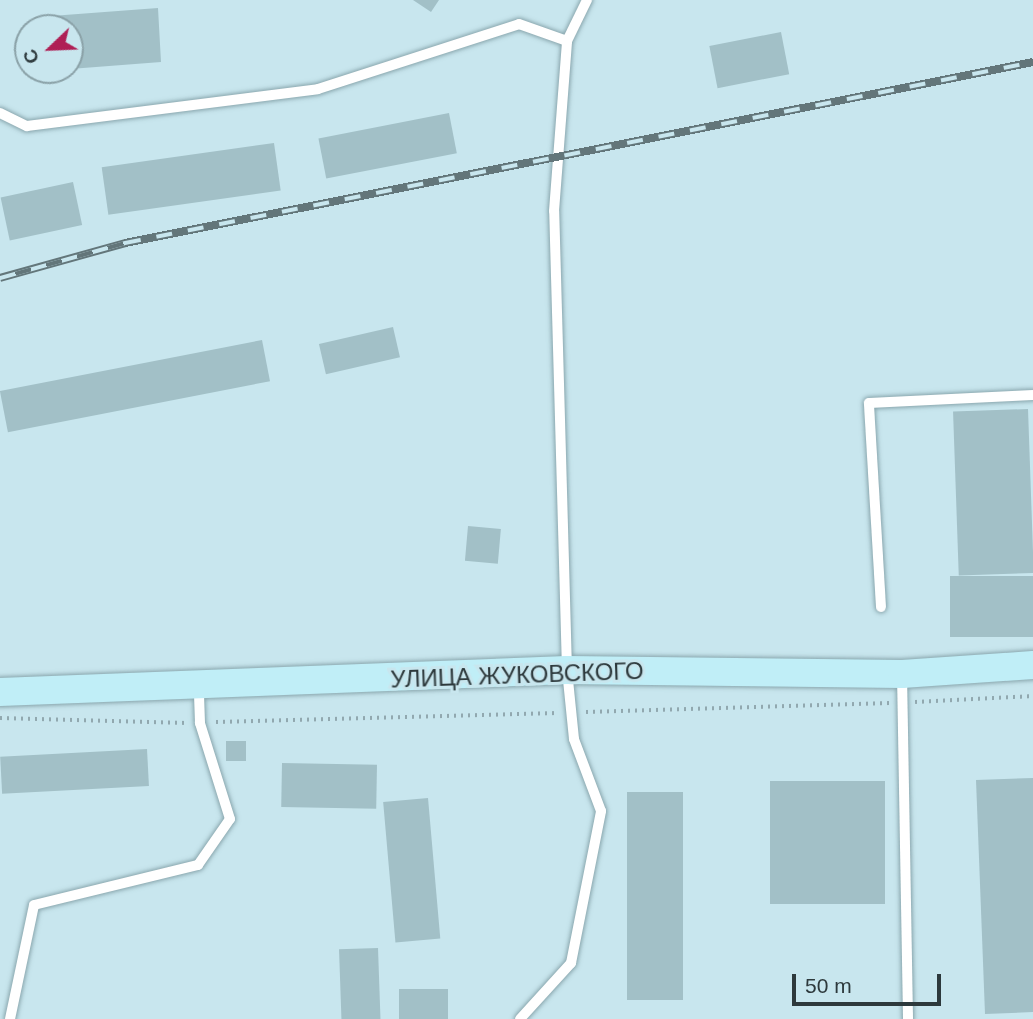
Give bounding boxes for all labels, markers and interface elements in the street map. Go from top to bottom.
north arrow [14,14,84,84]
text: С [19,46,43,67]
street label: УЛИЦА ЖУКОВСКОГО [390,656,644,694]
scale bar [795,960,944,1004]
text: 50 m [805,974,852,997]

